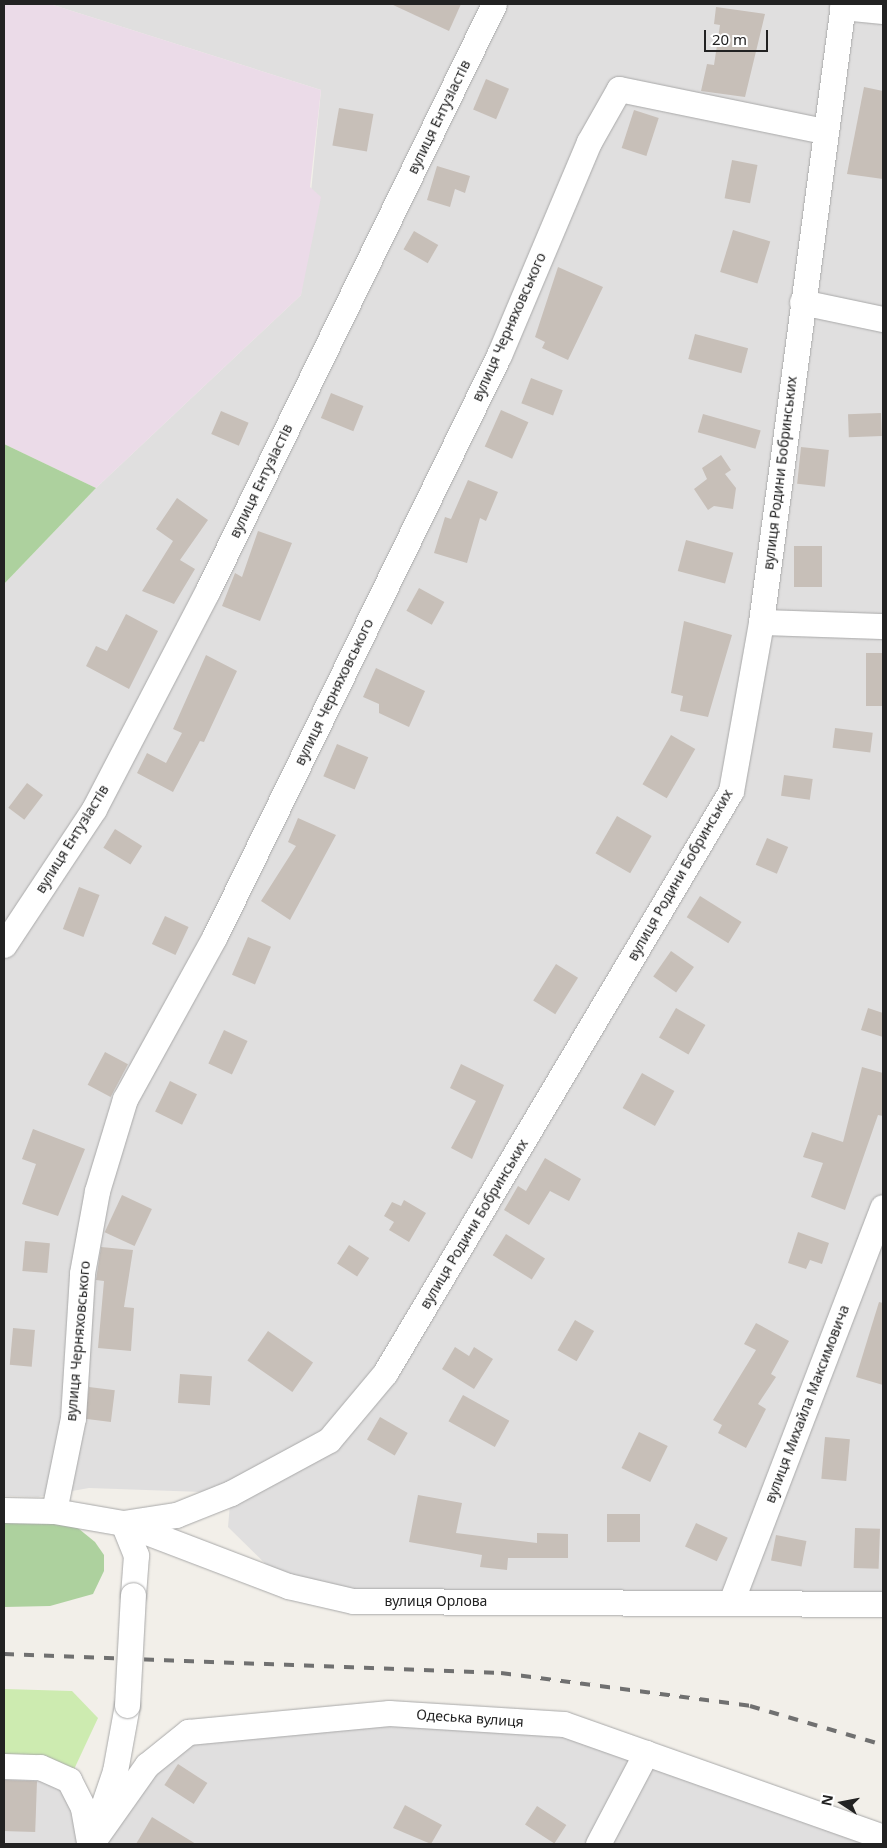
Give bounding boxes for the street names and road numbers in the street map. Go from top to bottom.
street label: вулиця Ентузіастів [404,57,474,177]
street label: вулиця Черняховського [469,250,549,404]
street label: вулиця Родини Бобринських [760,375,800,571]
street label: вулиця Ентузіастів [226,421,296,541]
street label: вулиця Черняховського [291,616,377,768]
street label: вулиця Ентузіастів [32,782,112,896]
street label: вулиця Родини Бобринських [624,786,736,964]
street label: вулиця Родини Бобринських [417,1136,531,1312]
street label: вулиця Черняховського [63,1260,93,1422]
street label: вулиця Михайла Максимовича [761,1303,853,1505]
street label: вулиця Орлова [385,1593,487,1609]
street label: Одеська вулиця [416,1706,524,1730]

